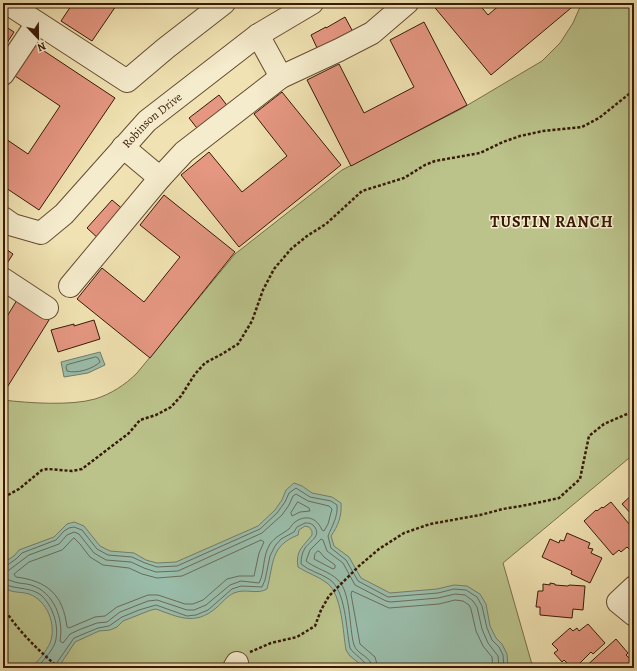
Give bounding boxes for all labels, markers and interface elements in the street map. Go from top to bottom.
north arrow [18,18,58,58]
text: N [35,38,48,55]
street label: Robinson Drive [119,89,185,151]
district label: TUSTIN RANCH [490,211,614,233]

